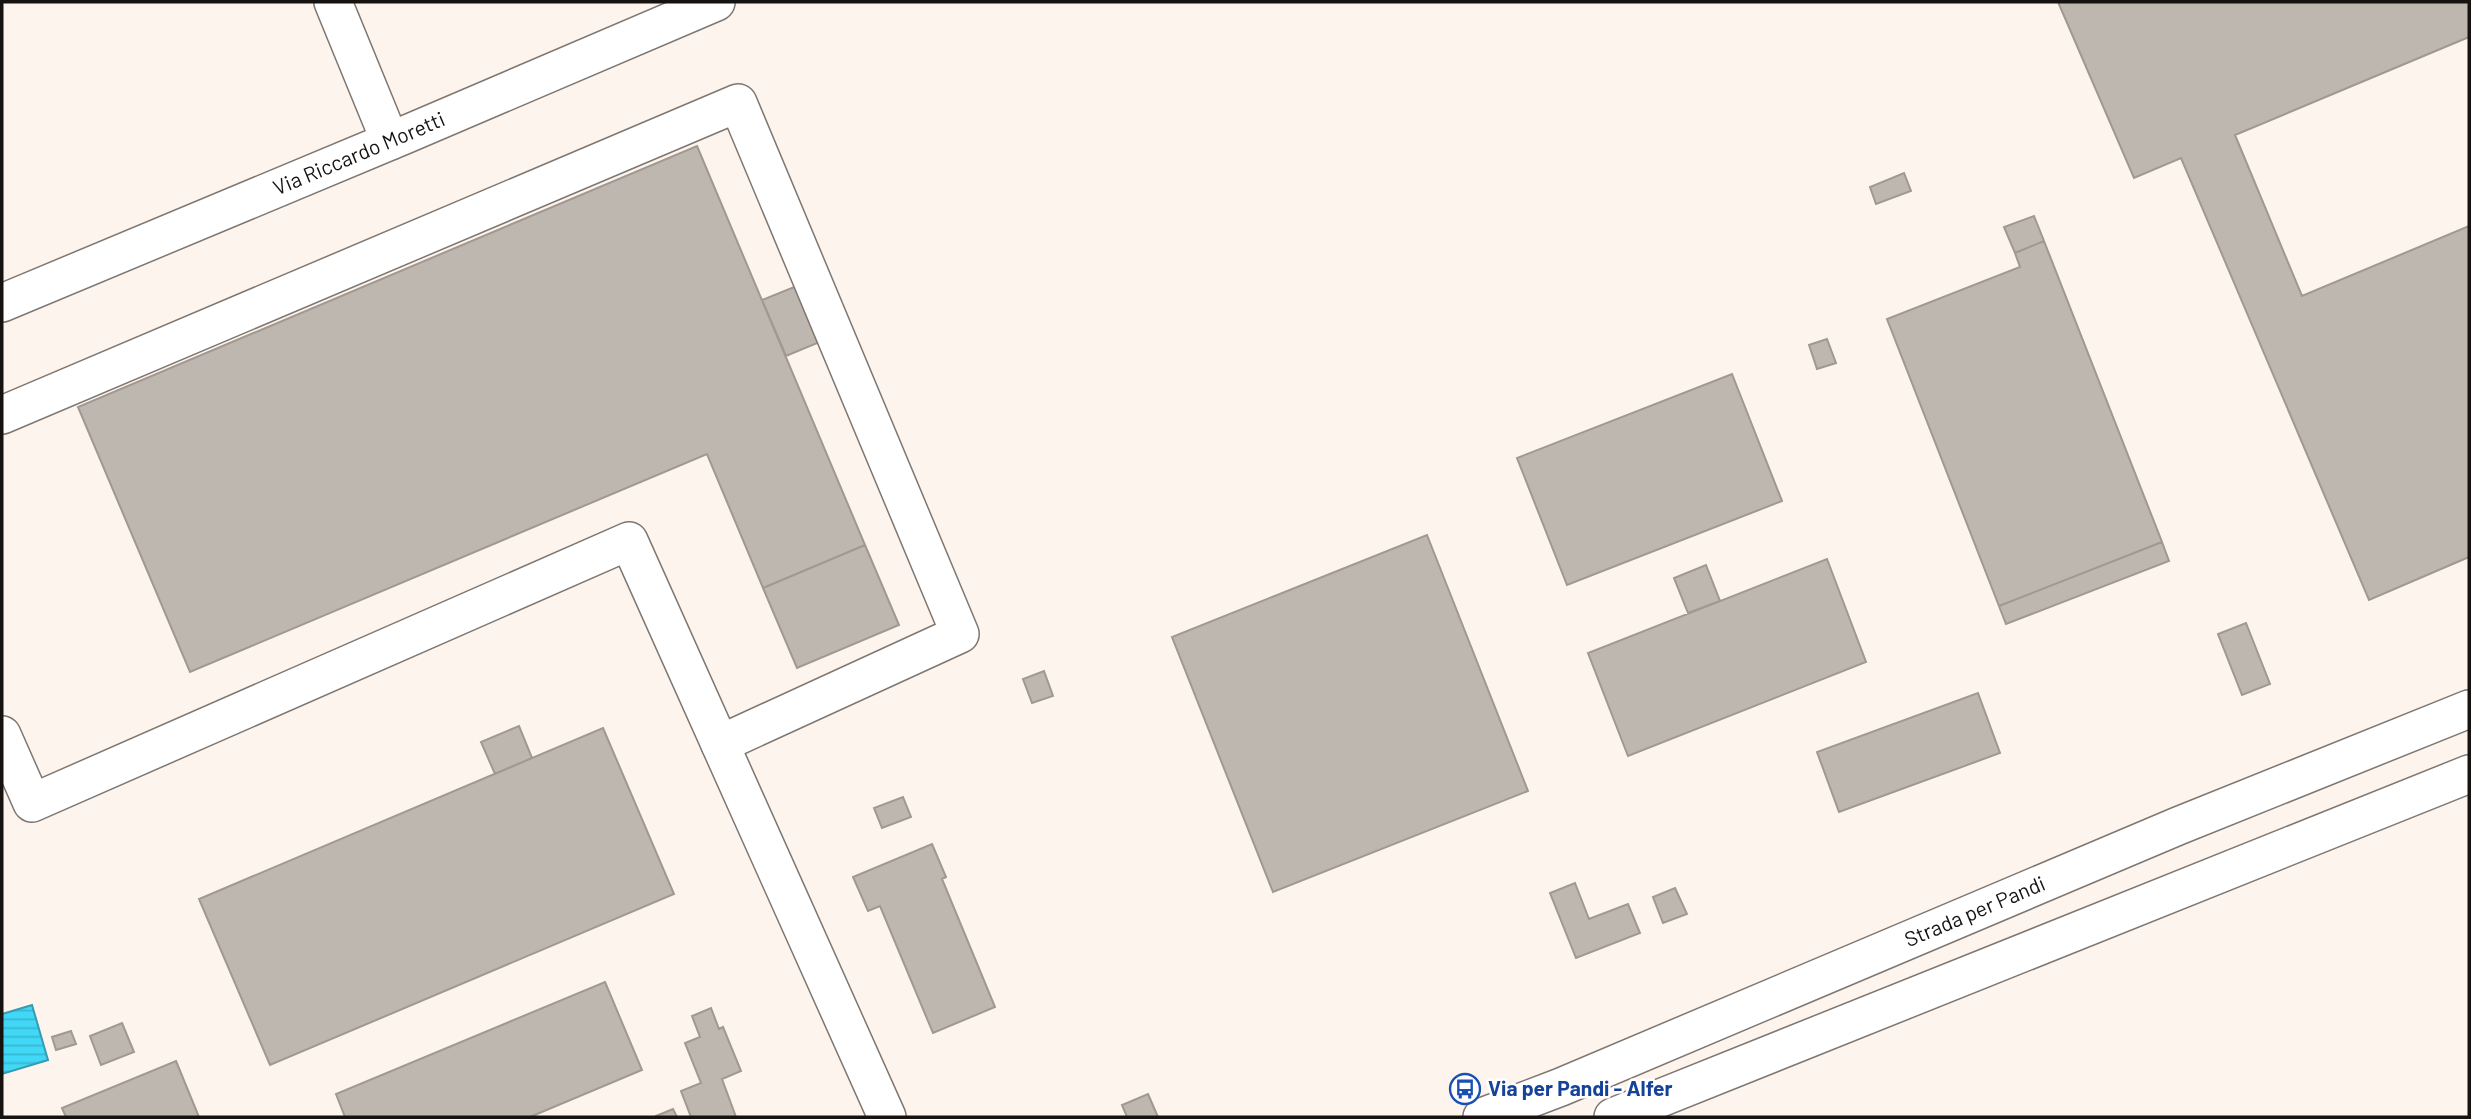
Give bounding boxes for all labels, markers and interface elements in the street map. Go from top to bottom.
street label: Via Riccardo Moretti [269,105,448,200]
street label: Strada per Pandi [1900,870,2048,951]
bus stop icon: Via per Pandi - Alfer [1448,1072,1482,1106]
place label: Via per Pandi - Alfer [1488,1075,1673,1100]

